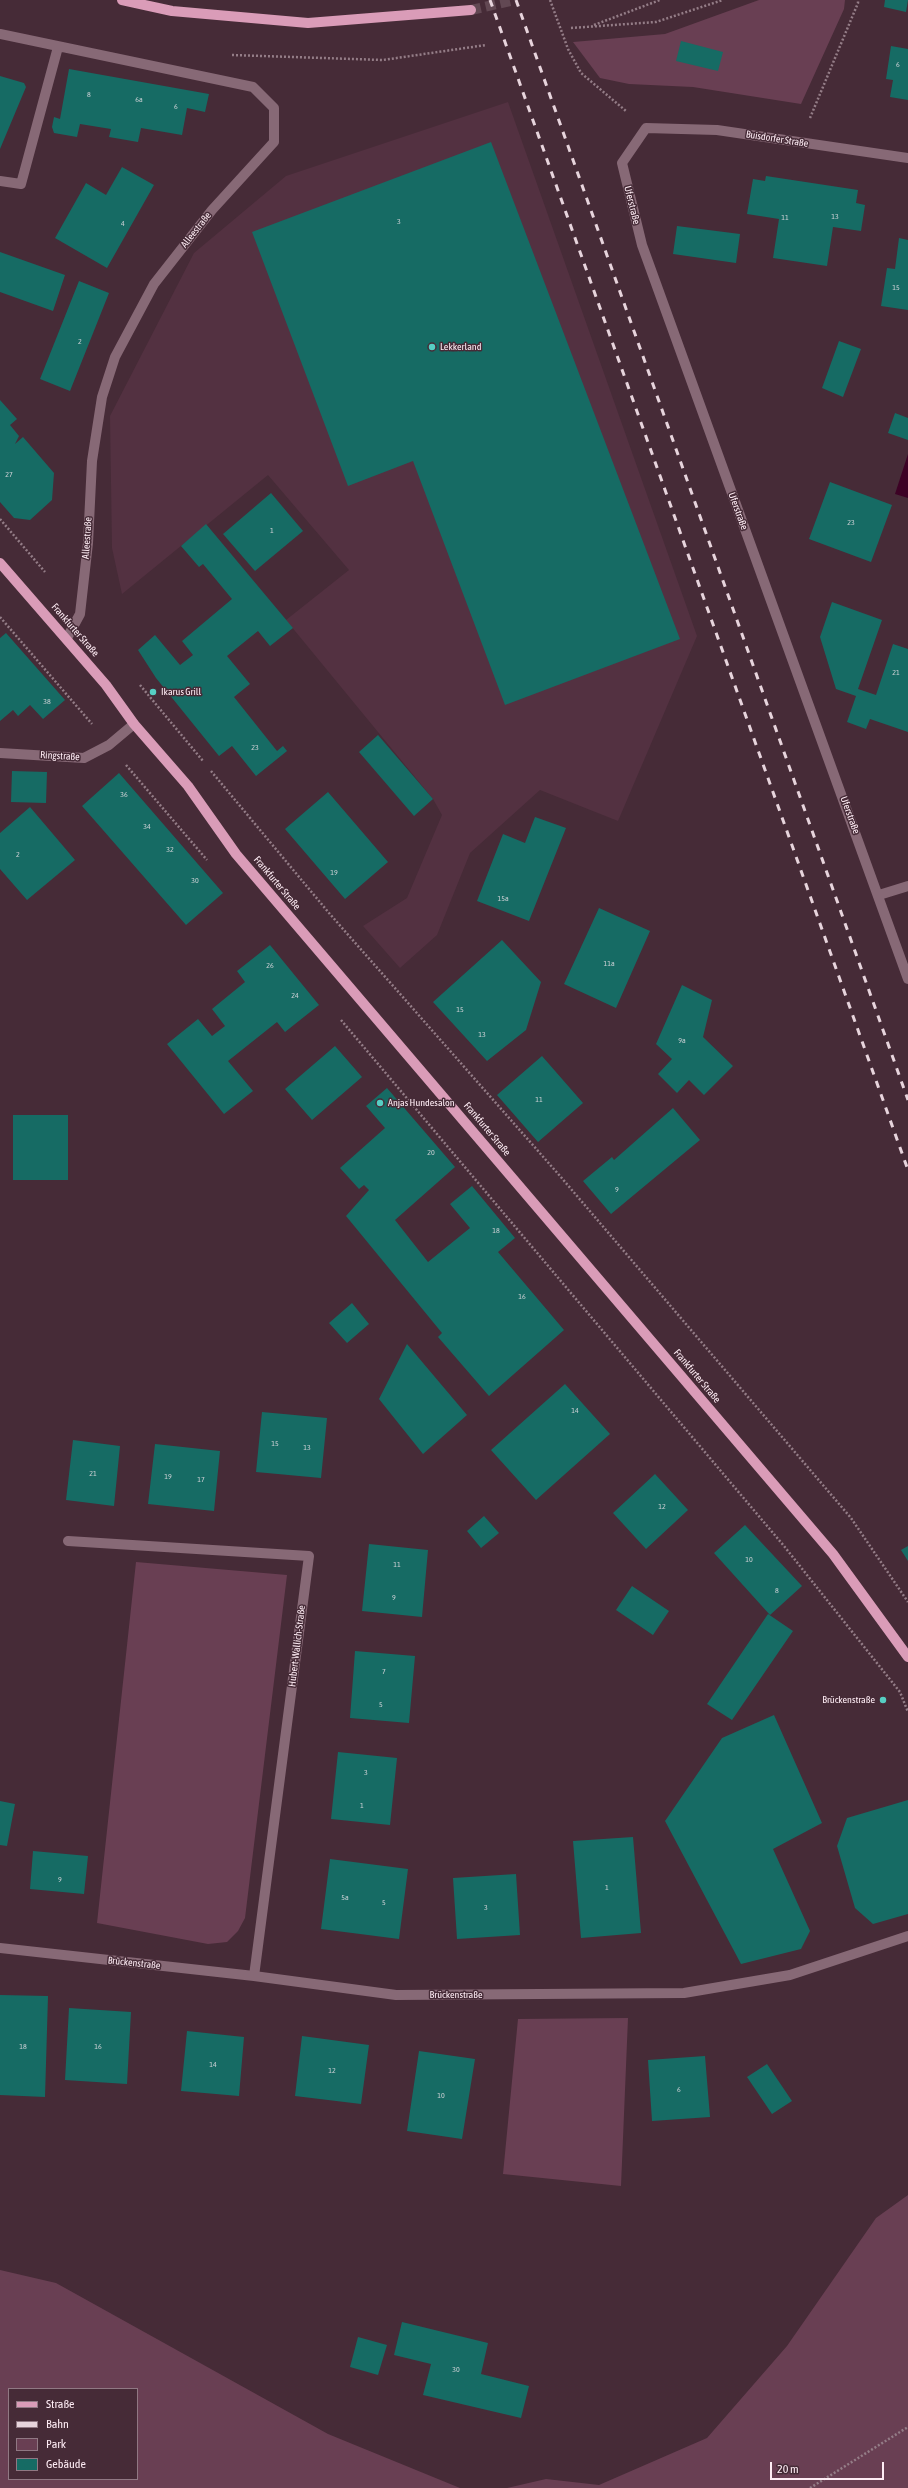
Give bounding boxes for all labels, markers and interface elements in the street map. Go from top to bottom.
house number: 6 [896,59,900,69]
house number: 8 [87,89,91,99]
house number: 6a [135,94,143,104]
house number: 6 [174,101,178,111]
street label: Buisdorfer Straße [745,128,809,150]
street label: Uferstraße [621,185,643,225]
street label: Alleestraße [178,210,214,250]
house number: 13 [831,211,839,221]
house number: 11 [781,212,789,222]
house number: 3 [397,216,401,226]
house number: 4 [121,218,125,228]
house number: 15 [892,282,900,292]
house number: 2 [78,336,82,346]
place label: Lekkerland [440,341,481,353]
marker: Lekkerland [427,342,437,352]
house number: 27 [5,469,13,479]
street label: Uferstraße [726,491,750,531]
street label: Alleestraße [80,517,94,559]
house number: 23 [847,517,855,527]
house number: 1 [270,525,274,535]
street label: Frankfurter Straße [49,601,101,659]
house number: 21 [892,667,900,677]
place label: Ikarus Grill [161,686,201,698]
marker: Ikarus Grill [148,687,158,697]
house number: 38 [43,696,51,706]
house number: 23 [251,742,259,752]
street label: Ringstraße [40,749,80,763]
house number: 36 [120,789,128,799]
street label: Uferstraße [838,795,862,835]
house number: 34 [143,821,151,831]
house number: 32 [166,844,174,854]
house number: 2 [16,849,20,859]
street label: Frankfurter Straße [251,854,303,912]
house number: 19 [330,867,338,877]
house number: 30 [191,875,199,885]
house number: 15a [497,893,509,903]
house number: 11a [603,958,615,968]
house number: 26 [266,960,274,970]
house number: 24 [291,990,299,1000]
house number: 15 [456,1004,464,1014]
house number: 13 [478,1029,486,1039]
house number: 9a [678,1035,686,1045]
house number: 11 [535,1094,543,1104]
place label: Anjas Hundesalon [388,1097,455,1109]
marker: Anjas Hundesalon [375,1098,385,1108]
street label: Frankfurter Straße [461,1100,513,1158]
house number: 20 [427,1147,435,1157]
house number: 9 [615,1184,619,1194]
house number: 18 [492,1225,500,1235]
house number: 16 [518,1291,526,1301]
street label: Frankfurter Straße [671,1347,723,1405]
house number: 14 [571,1405,579,1415]
house number: 15 [271,1438,279,1448]
house number: 13 [303,1442,311,1452]
house number: 21 [89,1468,97,1478]
house number: 19 [164,1471,172,1481]
house number: 17 [197,1474,205,1484]
house number: 12 [658,1501,666,1511]
house number: 10 [745,1554,753,1564]
house number: 11 [393,1559,401,1569]
house number: 8 [775,1585,779,1595]
house number: 9 [392,1592,396,1602]
street label: Hubert-Wallich-Straße [286,1605,308,1687]
house number: 7 [382,1666,386,1676]
place label: Brückenstraße [822,1694,875,1706]
marker: Brückenstraße [878,1695,888,1705]
house number: 5 [379,1699,383,1709]
house number: 3 [364,1767,368,1777]
house number: 1 [360,1800,364,1810]
house number: 9 [58,1874,62,1884]
house number: 1 [605,1882,609,1892]
house number: 5a [341,1892,349,1902]
house number: 5 [382,1897,386,1907]
house number: 3 [484,1902,488,1912]
street label: Brückenstraße [107,1954,161,1972]
street label: Brückenstraße [430,1989,482,2001]
house number: 18 [19,2041,27,2051]
house number: 16 [94,2041,102,2051]
house number: 14 [209,2059,217,2069]
house number: 12 [328,2065,336,2075]
house number: 6 [677,2084,681,2094]
house number: 10 [437,2090,445,2100]
house number: 30 [452,2364,460,2374]
legend [8,2388,138,2480]
text: Straße [46,2397,74,2411]
text: Bahn [46,2417,69,2431]
text: Park [46,2437,66,2451]
scale bar [772,2454,886,2480]
text: Gebäude [46,2457,86,2471]
text: 20 m [777,2462,799,2476]

